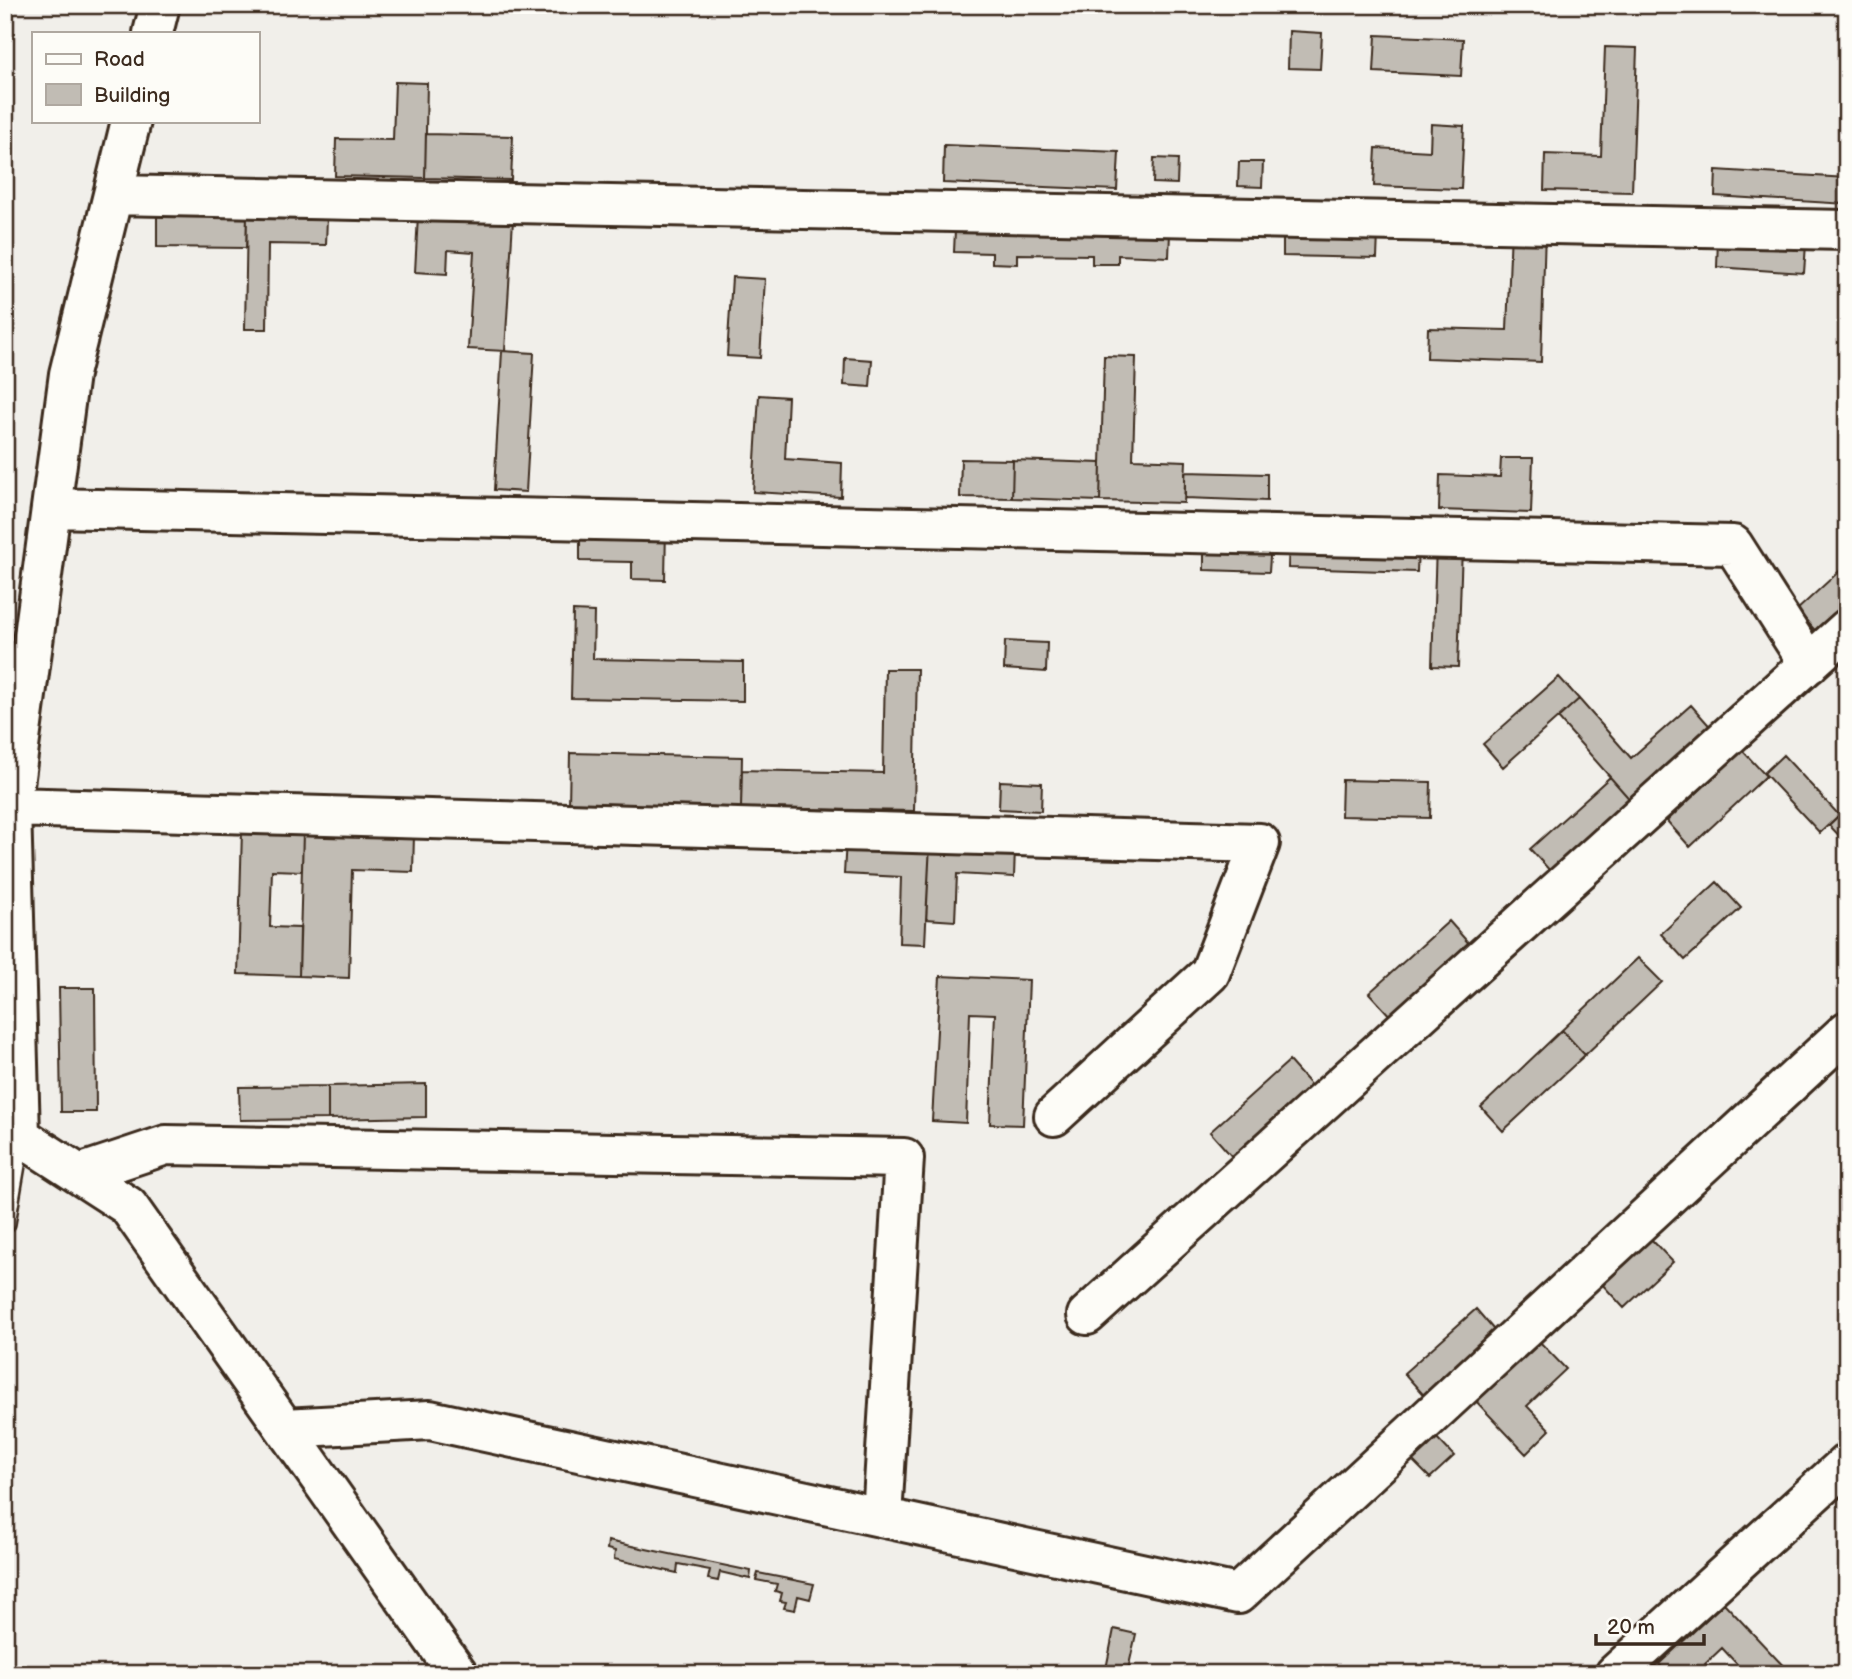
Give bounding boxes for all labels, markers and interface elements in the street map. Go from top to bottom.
legend [32,32,259,122]
text: Road [94,47,145,72]
text: Building [94,83,170,108]
scale bar [1596,1602,1705,1646]
text: 20 m [1607,1615,1655,1640]

